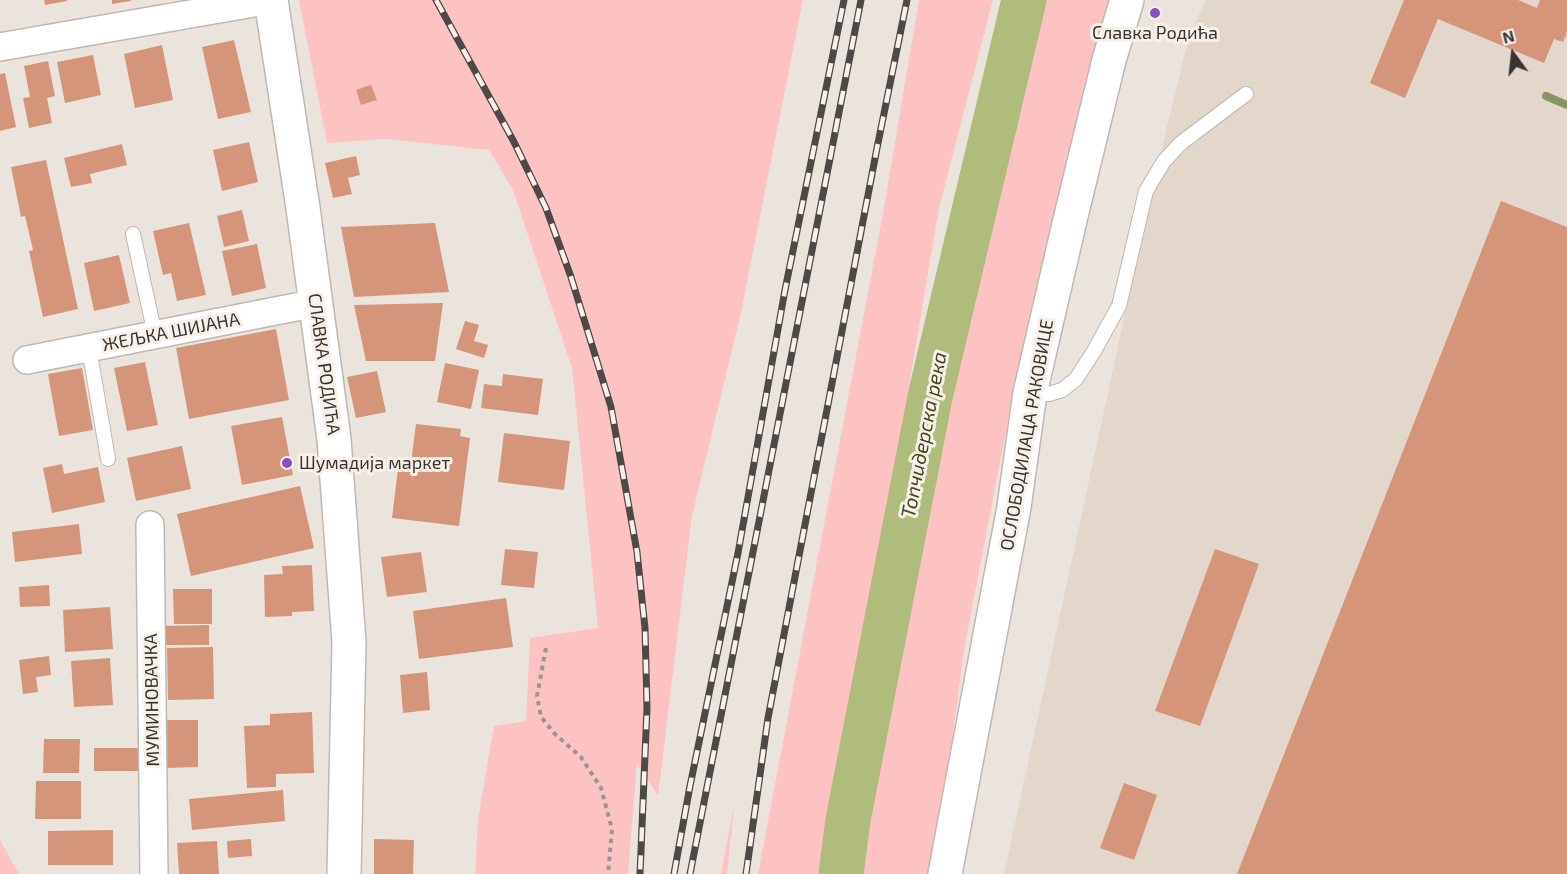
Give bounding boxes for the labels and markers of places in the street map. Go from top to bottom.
marker: Славка Родића [1148,6,1162,20]
place label: Славка Родића [1092,22,1218,44]
place label: Шумадија маркет [299,452,450,474]
marker: Шумадија маркет [280,456,294,470]

